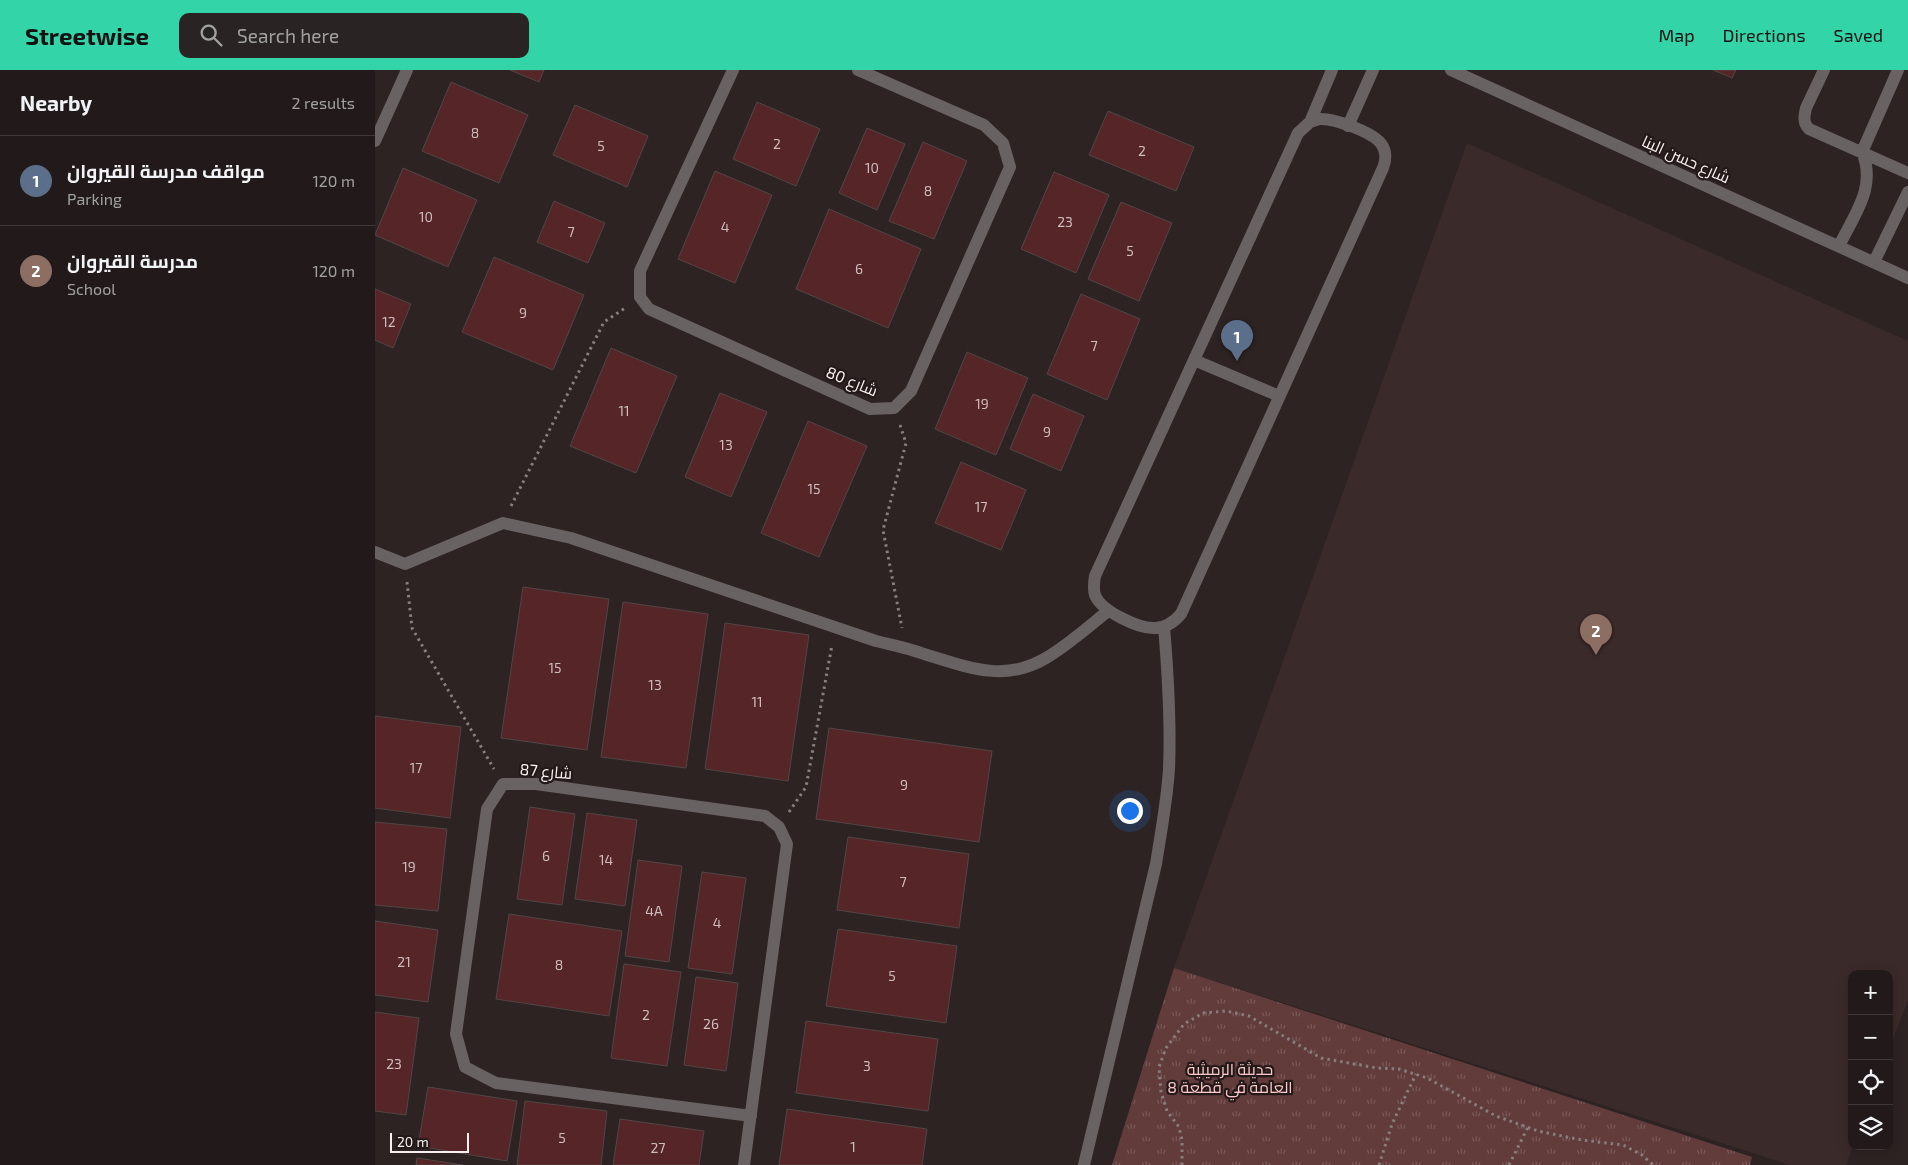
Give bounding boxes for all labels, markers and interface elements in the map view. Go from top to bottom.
search box [179,13,529,58]
text: Streetwise [25,21,149,50]
icon: search [197,21,225,49]
text: Search here [237,24,339,47]
text: Map [1658,24,1695,46]
text: Directions [1723,24,1806,46]
text: Saved [1834,24,1883,46]
text: Nearby [20,90,92,115]
text: 2 results [292,93,355,112]
house number: 8 [471,124,479,141]
street label: شارع حسن البنا [1638,131,1733,189]
house number: 2 [773,135,781,152]
house number: 5 [597,137,605,154]
house number: 2 [1138,142,1146,159]
text: مواقف مدرسة القيروان [67,159,265,182]
house number: 10 [865,159,879,176]
text: 1 [33,171,39,190]
text: 120 m [312,171,355,190]
house number: 8 [924,182,932,199]
text: Parking [67,189,122,208]
house number: 10 [419,208,433,225]
house number: 23 [1057,213,1073,230]
house number: 4 [721,218,729,235]
house number: 7 [567,223,575,240]
house number: 5 [1126,242,1134,259]
text: مدرسة القيروان [67,249,198,272]
house number: 6 [855,260,863,277]
text: 2 [31,261,41,280]
text: 120 m [312,261,355,280]
text: School [67,279,116,298]
house number: 9 [519,304,527,321]
house number: 12 [382,313,396,330]
pin: 1 [1221,320,1253,361]
house number: 7 [1090,337,1098,354]
street label: شارع 80 [822,362,881,402]
house number: 19 [975,395,989,412]
house number: 11 [618,402,630,419]
house number: 9 [1043,423,1051,440]
house number: 13 [719,436,733,453]
house number: 15 [807,480,821,497]
house number: 17 [975,498,987,515]
pin: 2 [1580,614,1612,655]
house number: 15 [548,659,562,676]
house number: 13 [648,676,662,693]
house number: 11 [751,693,763,710]
house number: 17 [410,759,422,776]
street label: شارع 87 [519,759,573,785]
house number: 9 [900,776,908,793]
your location [1117,798,1143,824]
house number: 6 [542,847,550,864]
house number: 14 [599,851,613,868]
house number: 19 [402,858,416,875]
house number: 7 [899,873,907,890]
house number: 4A [645,902,663,919]
house number: 4 [713,914,721,931]
house number: 21 [397,953,411,970]
house number: 8 [555,956,563,973]
house number: 5 [888,967,896,984]
map controls [1848,970,1893,1150]
button: + [1848,970,1893,1015]
house number: 2 [642,1006,650,1023]
house number: 26 [703,1015,719,1032]
button: − [1848,1015,1893,1060]
house number: 23 [386,1055,402,1072]
house number: 3 [863,1057,871,1074]
park label: حديثة الرميثية العامة في قطعة 8 [1167,1059,1293,1101]
button: locate [1848,1060,1893,1105]
button: layers [1848,1105,1893,1150]
house number: 5 [558,1129,566,1146]
scale bar [390,1130,469,1153]
text: 20 m [397,1133,429,1150]
house number: 1 [850,1138,856,1155]
house number: 27 [650,1139,666,1156]

